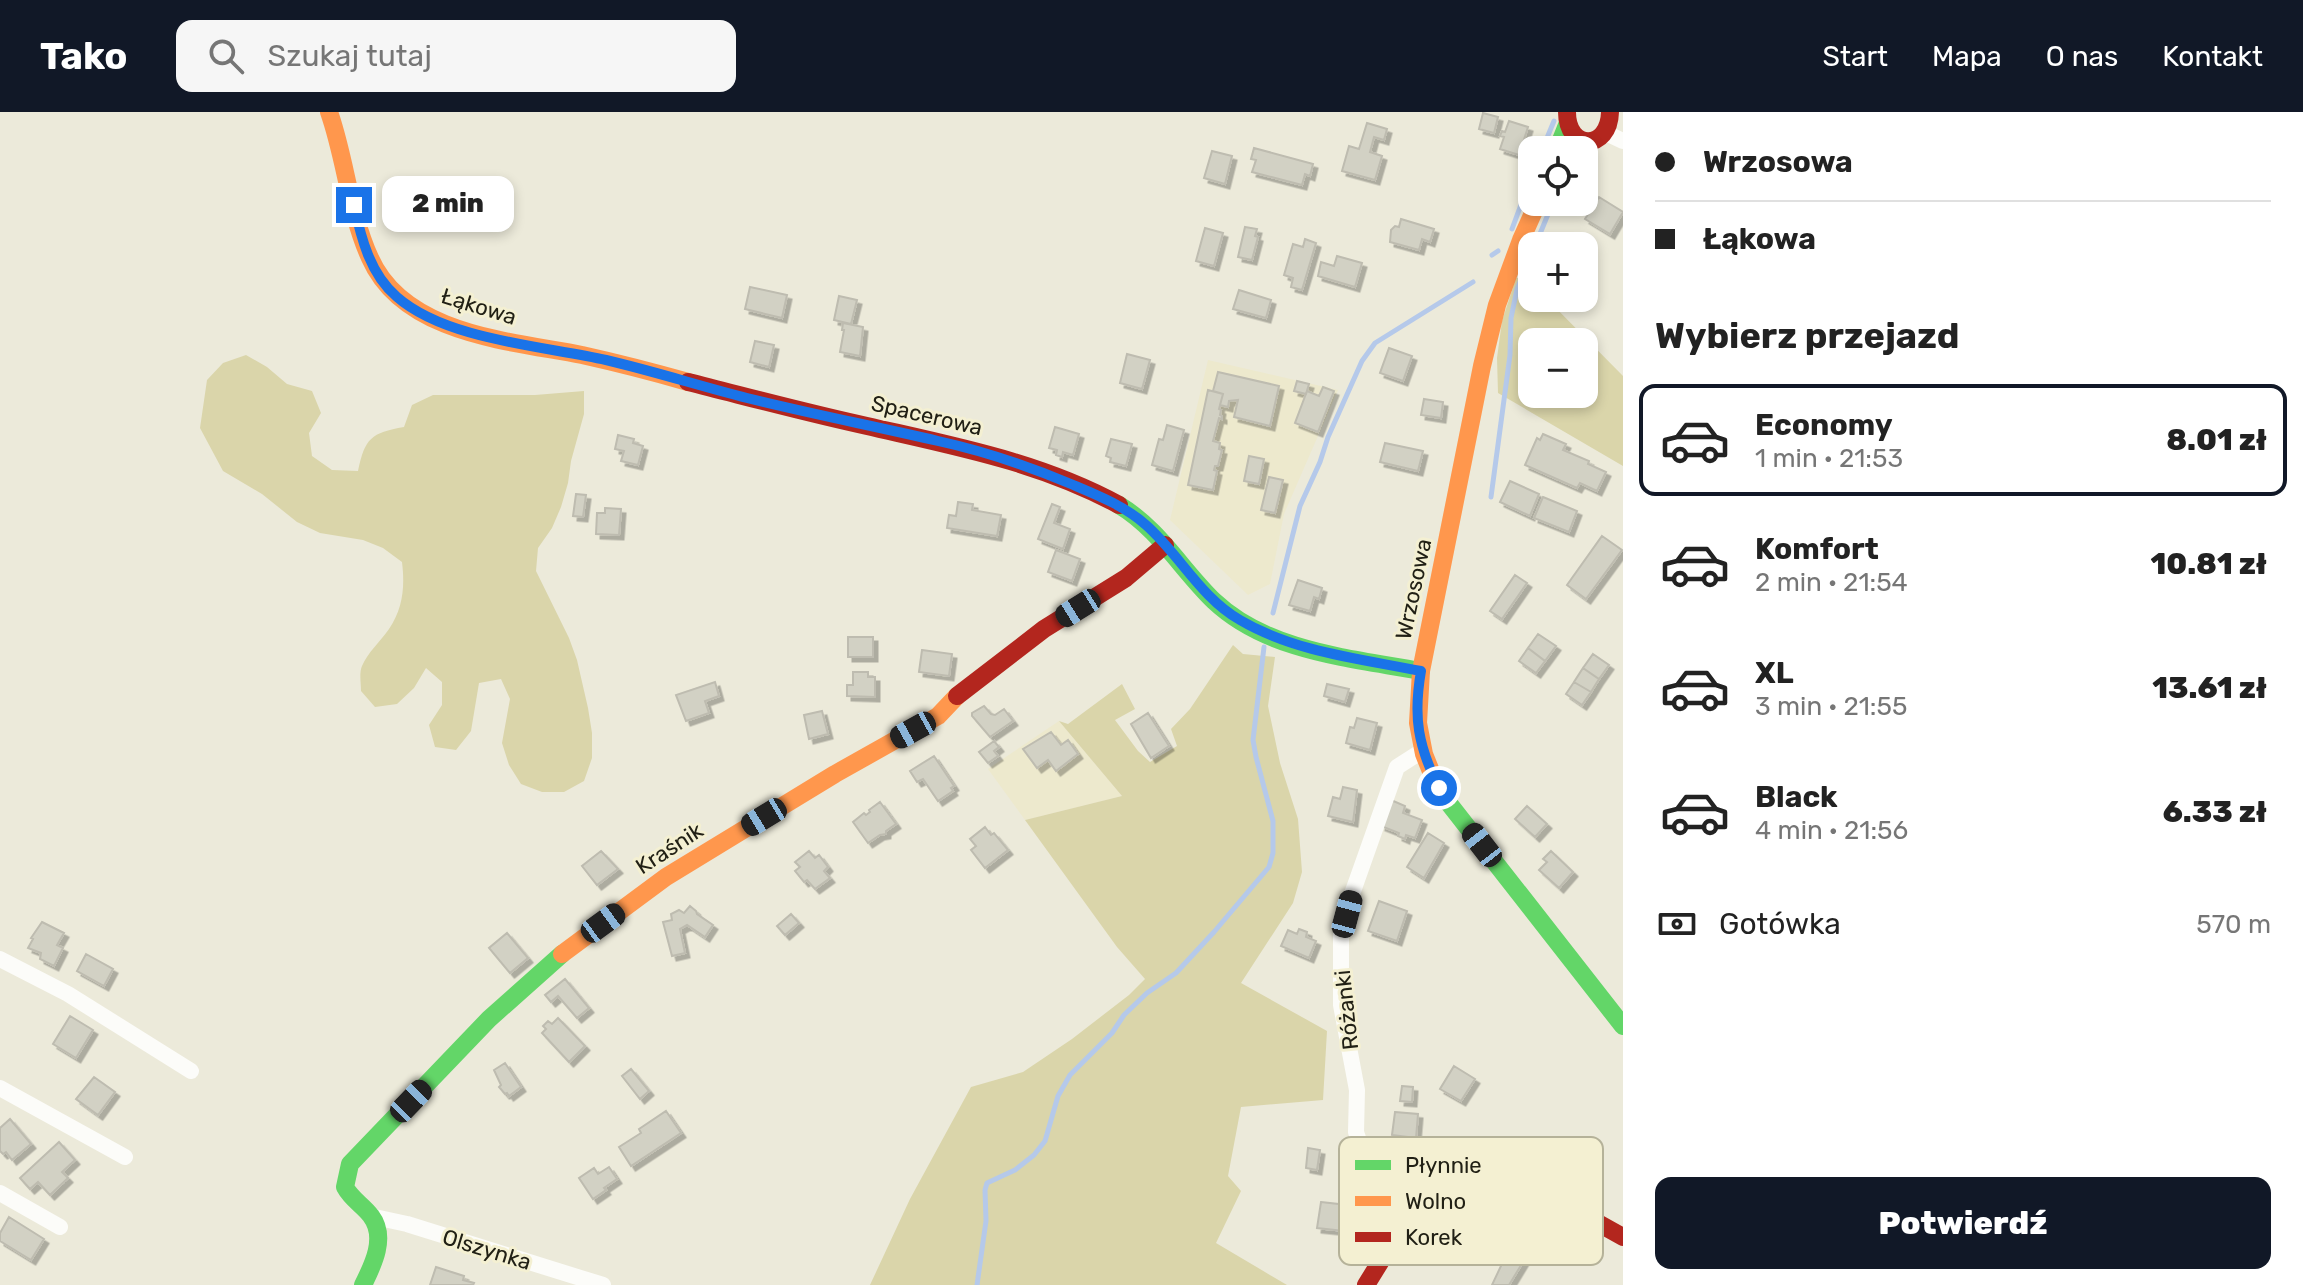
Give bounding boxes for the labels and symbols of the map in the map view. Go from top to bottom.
callout: 2 min [382,177,514,233]
route end [336,187,372,223]
street label: Łąkowa [438,282,520,331]
street label: Spacerowa [869,390,985,441]
street label: Wrzosowa [1390,536,1437,642]
car [1051,585,1105,631]
car [886,708,940,752]
route start [1421,770,1457,806]
car [737,794,791,840]
street label: Kraśnik [631,816,709,880]
car [1458,819,1506,871]
car [1329,888,1365,940]
car [577,899,629,947]
street label: Różanki [1329,969,1364,1051]
car [386,1075,436,1127]
legend [1339,1137,1603,1265]
text: Płynnie [1405,1152,1482,1179]
text: Wolno [1405,1188,1466,1215]
street label: Olszynka [439,1223,534,1276]
text: Korek [1405,1224,1463,1251]

